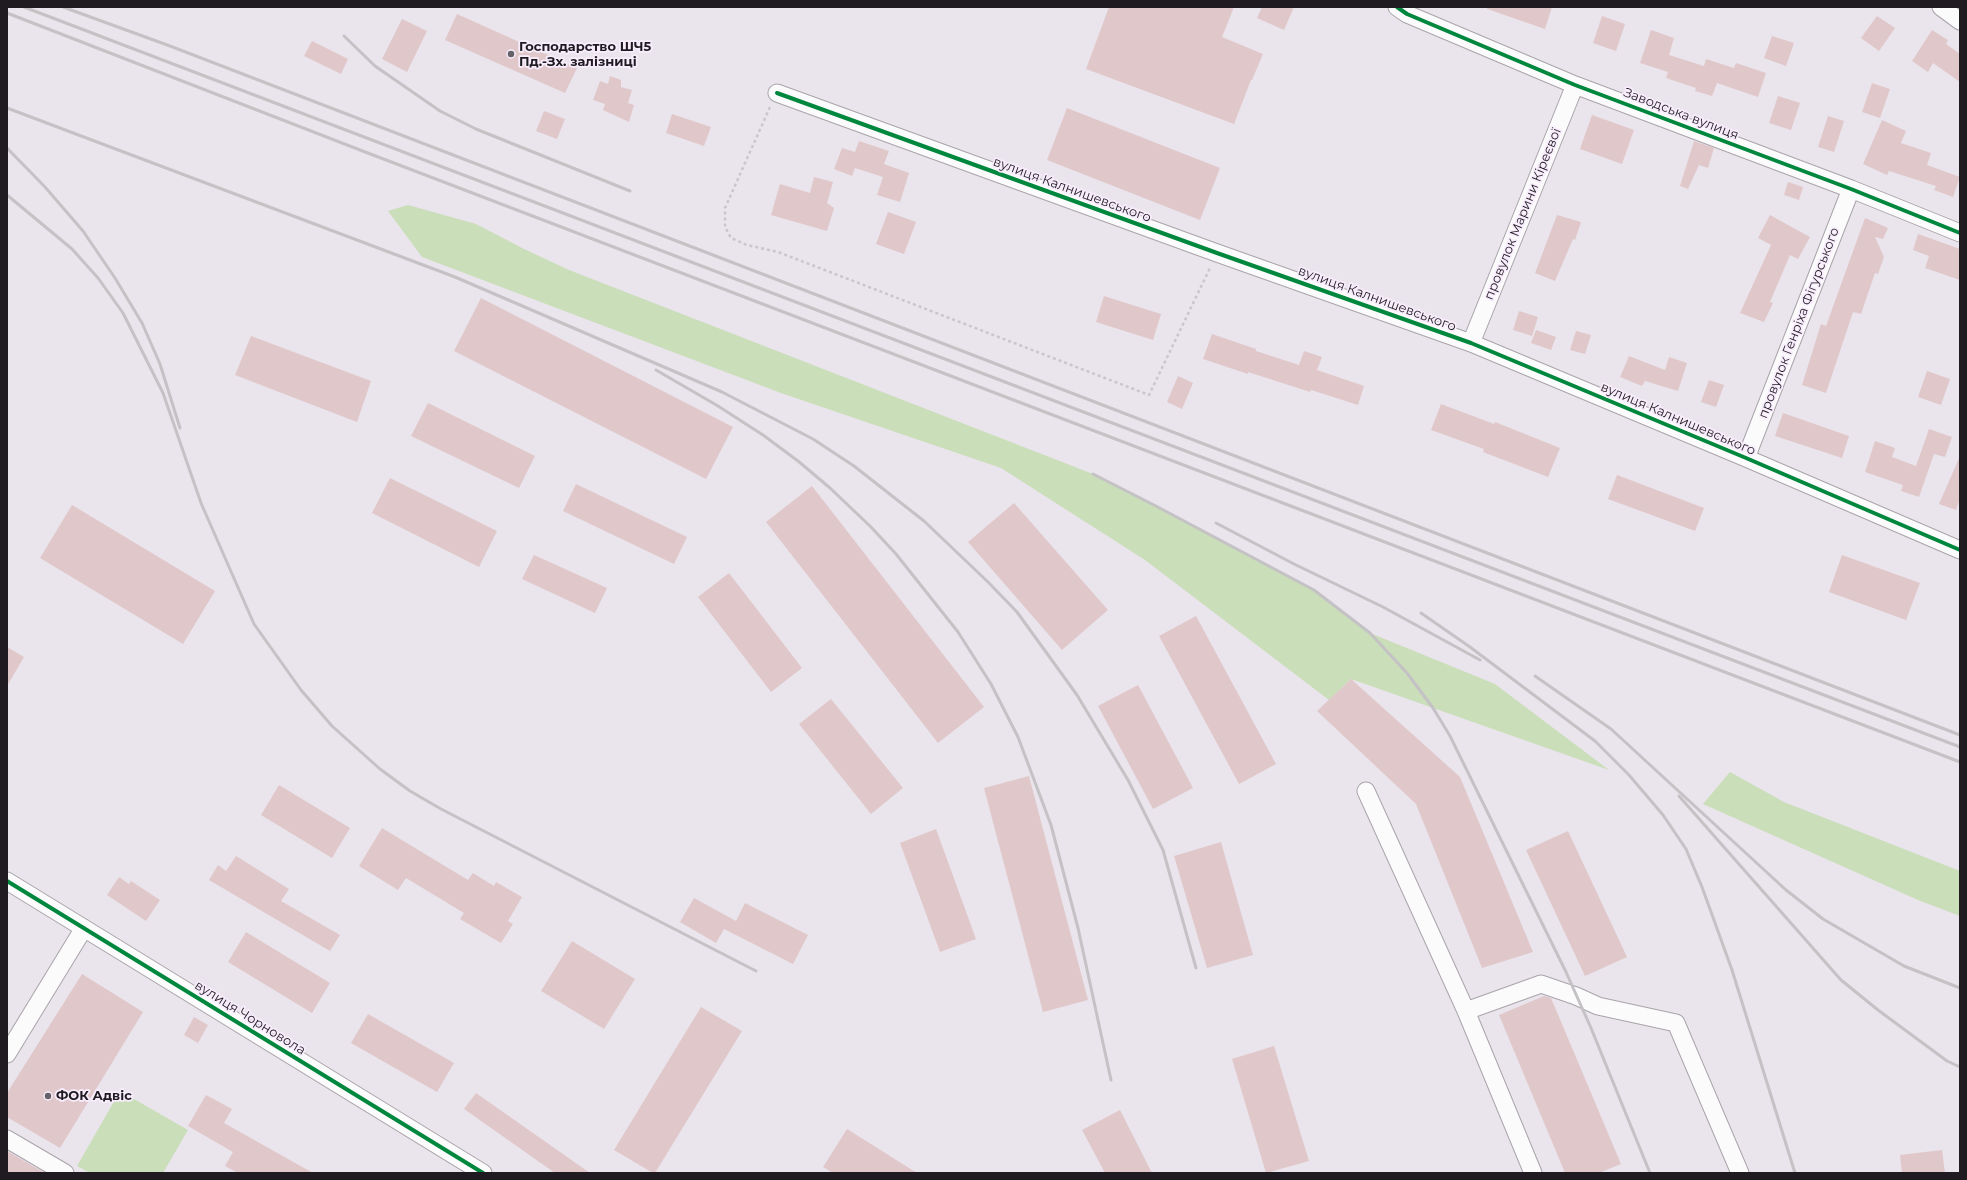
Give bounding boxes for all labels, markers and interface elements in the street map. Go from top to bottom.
place label: Господарство ШЧ5 Пд.-Зх. залізниці [519,39,651,70]
marker: Господарство ШЧ5 Пд.-Зх. залізниці [506,49,516,59]
street label: Заводська вулиця [1621,85,1741,143]
street label: провулок Марини Кіреєвої [1481,126,1565,302]
street label: вулиця Калнишевського [991,154,1153,226]
street label: провулок Генріха Фігурського [1755,225,1843,421]
street label: вулиця Калнишевського [1296,263,1458,335]
street label: вулиця Калнишевського [1598,379,1758,459]
street label: вулиця Чорновола [192,978,308,1058]
place label: ФОК Адвіс [56,1088,132,1104]
marker: ФОК Адвіс [43,1091,53,1101]

